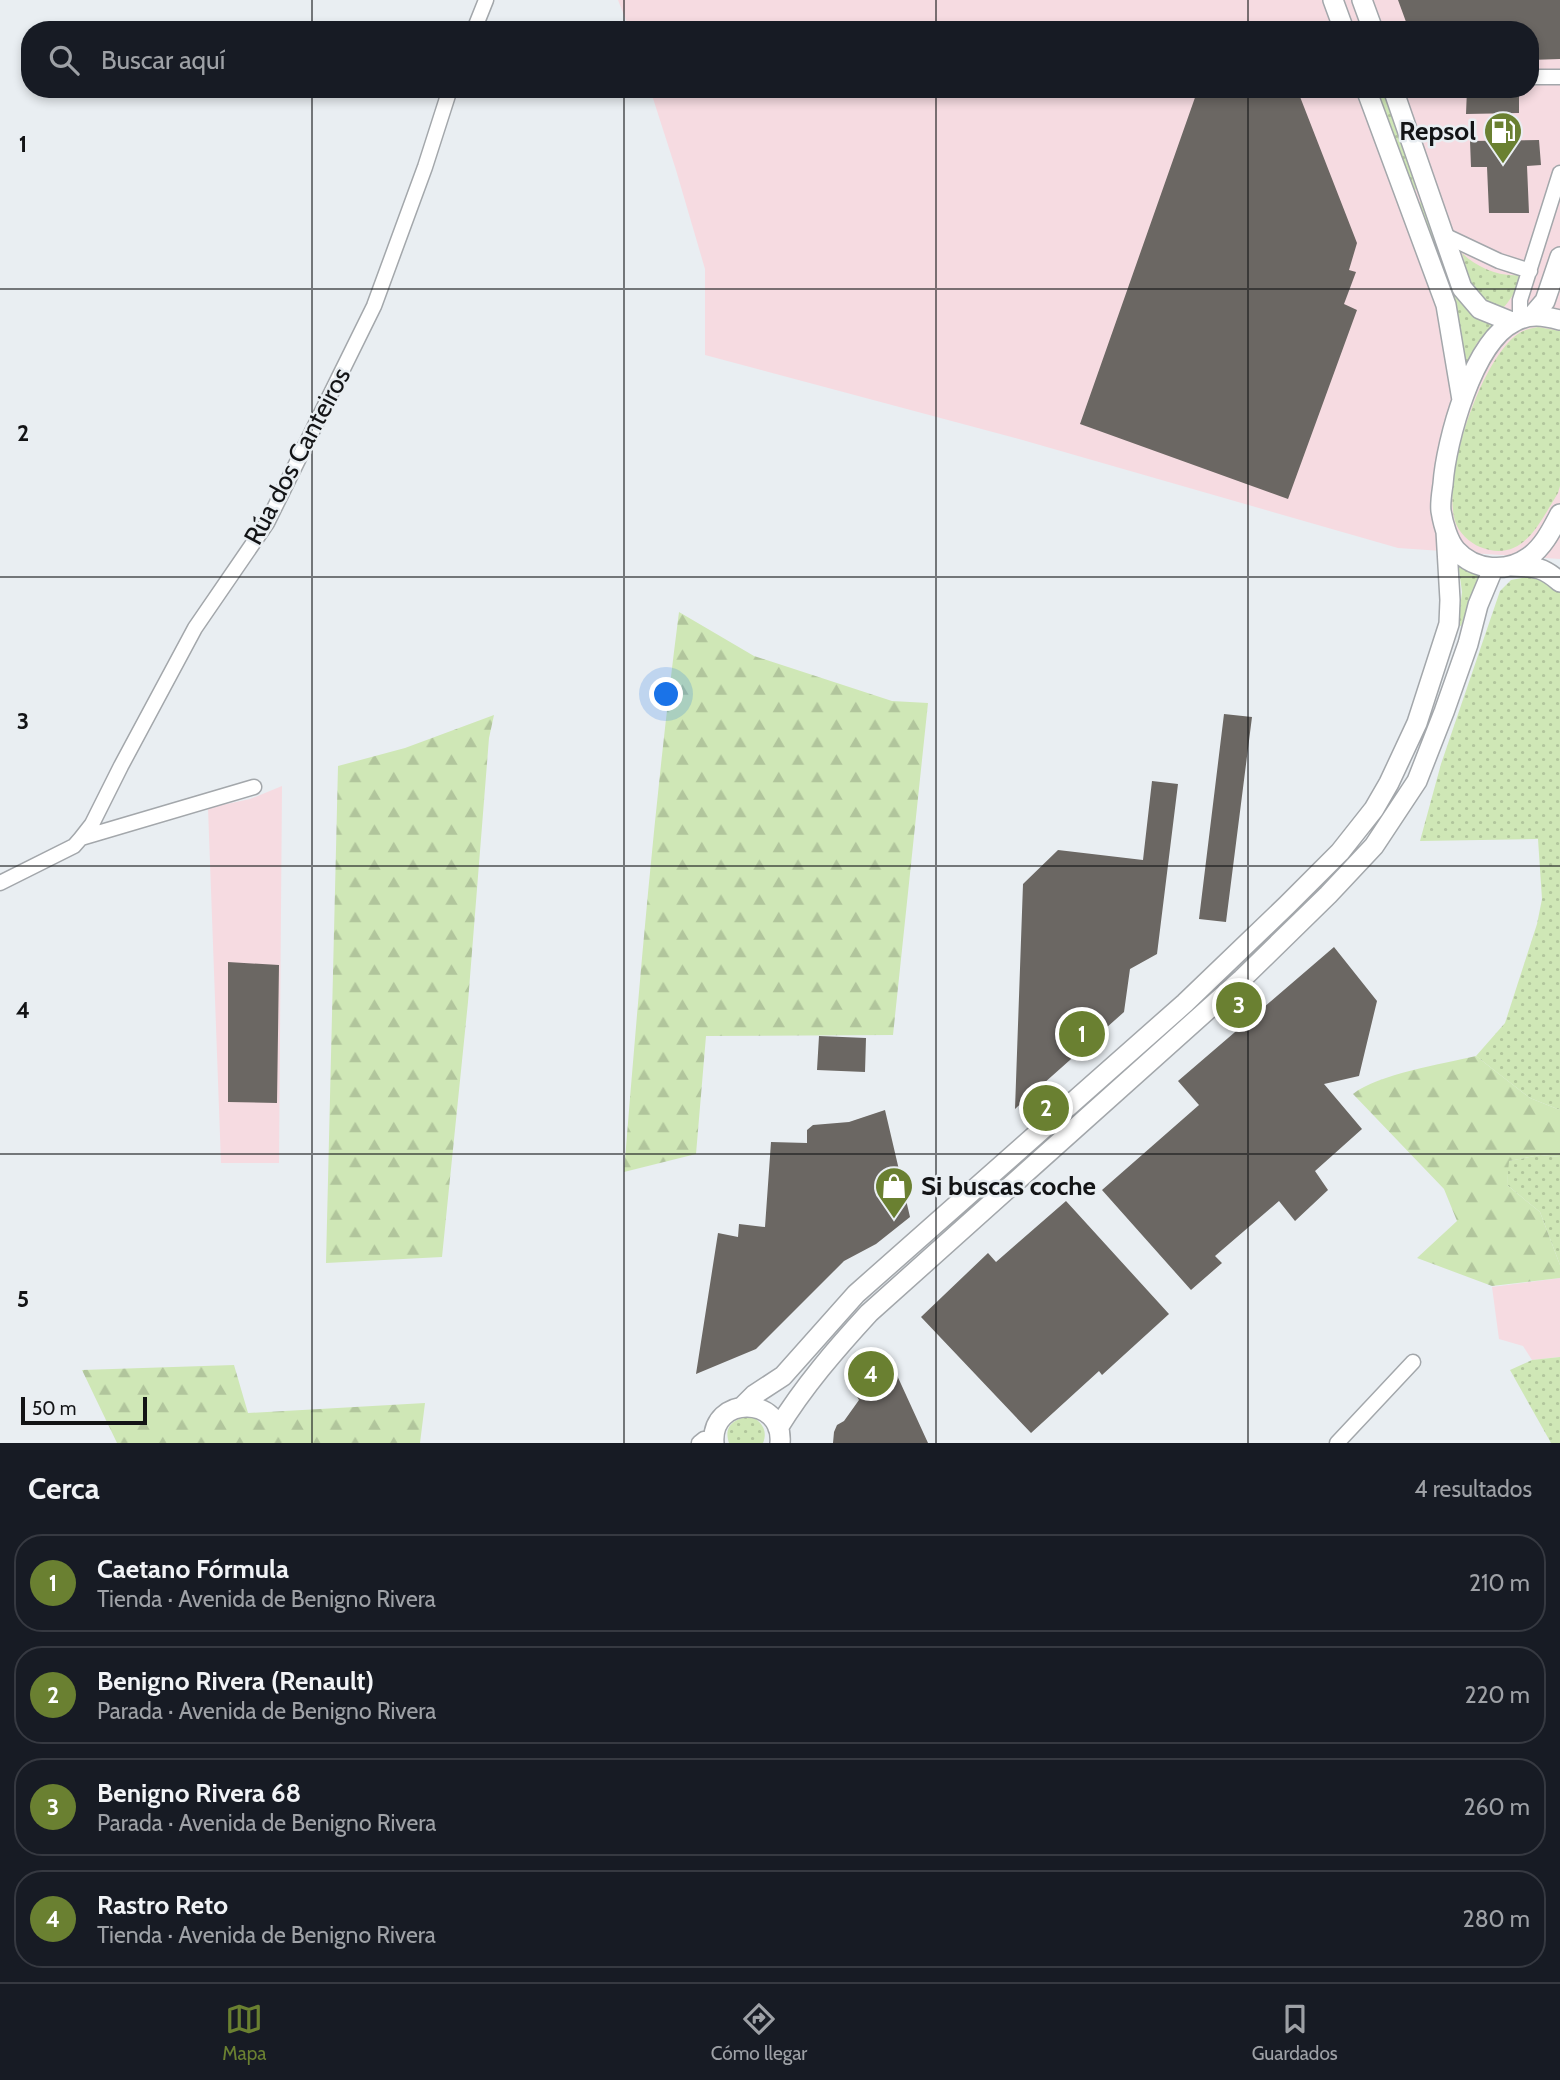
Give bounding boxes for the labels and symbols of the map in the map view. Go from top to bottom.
fuel station icon: Repsol [1482,110,1524,165]
place label: Repsol [1399,115,1476,147]
text: 1 [19,130,27,158]
street label: Rúa dos Canteiros [237,362,357,550]
text: 2 [17,419,29,447]
your location [649,677,683,711]
text: 3 [17,707,29,735]
pin: 3 [1216,979,1262,1031]
text: 4 [16,996,30,1024]
pin: 1 [1059,1008,1105,1060]
pin: 2 [1023,1082,1069,1134]
shop icon: Si buscas coche [873,1165,915,1220]
place label: Si buscas coche [921,1170,1096,1202]
text: 5 [17,1285,29,1313]
pin: 4 [848,1348,894,1400]
scale bar [21,1394,147,1426]

